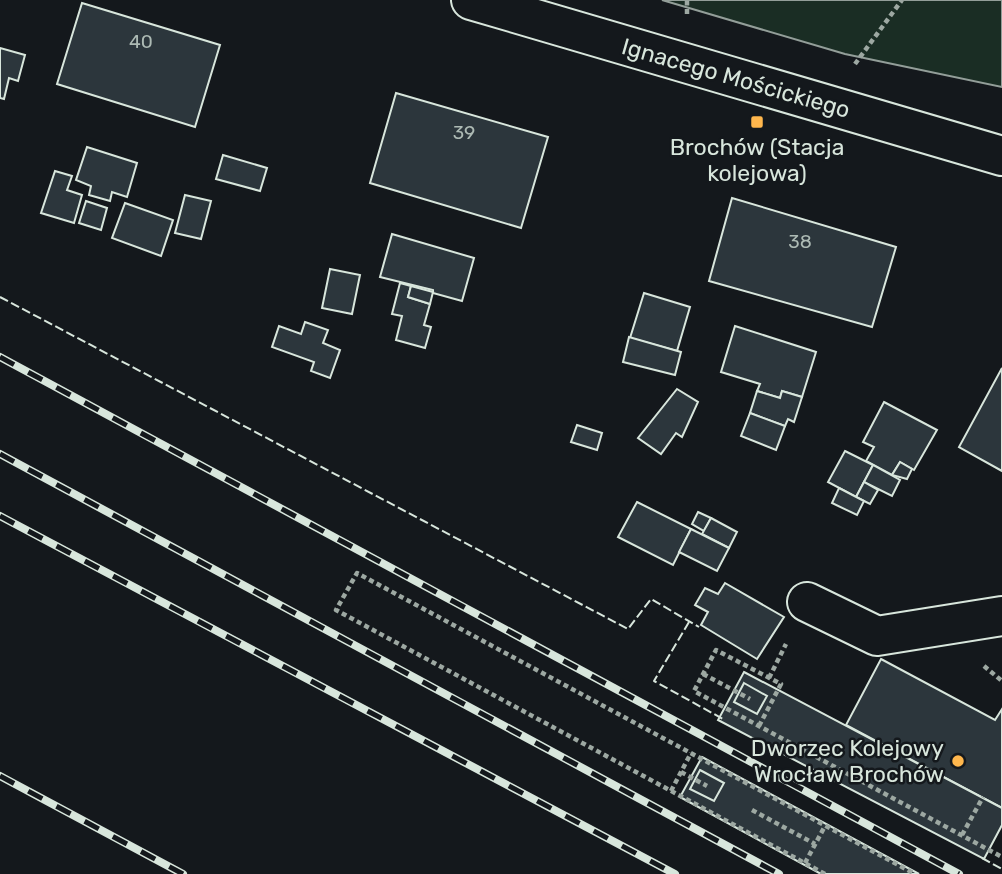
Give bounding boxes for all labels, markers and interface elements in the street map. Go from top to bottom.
house number: 40 [129,30,153,53]
street label: Ignacego Mościckiego [619,32,853,124]
marker: Brochów (Stacja kolejowa) [749,114,765,130]
house number: 39 [453,121,475,144]
place label: Brochów (Stacja kolejowa) [670,133,844,187]
house number: 38 [788,230,812,253]
place label: Dworzec Kolejowy Wrocław Brochów [751,734,944,788]
marker: Dworzec Kolejowy Wrocław Brochów [950,753,966,769]

